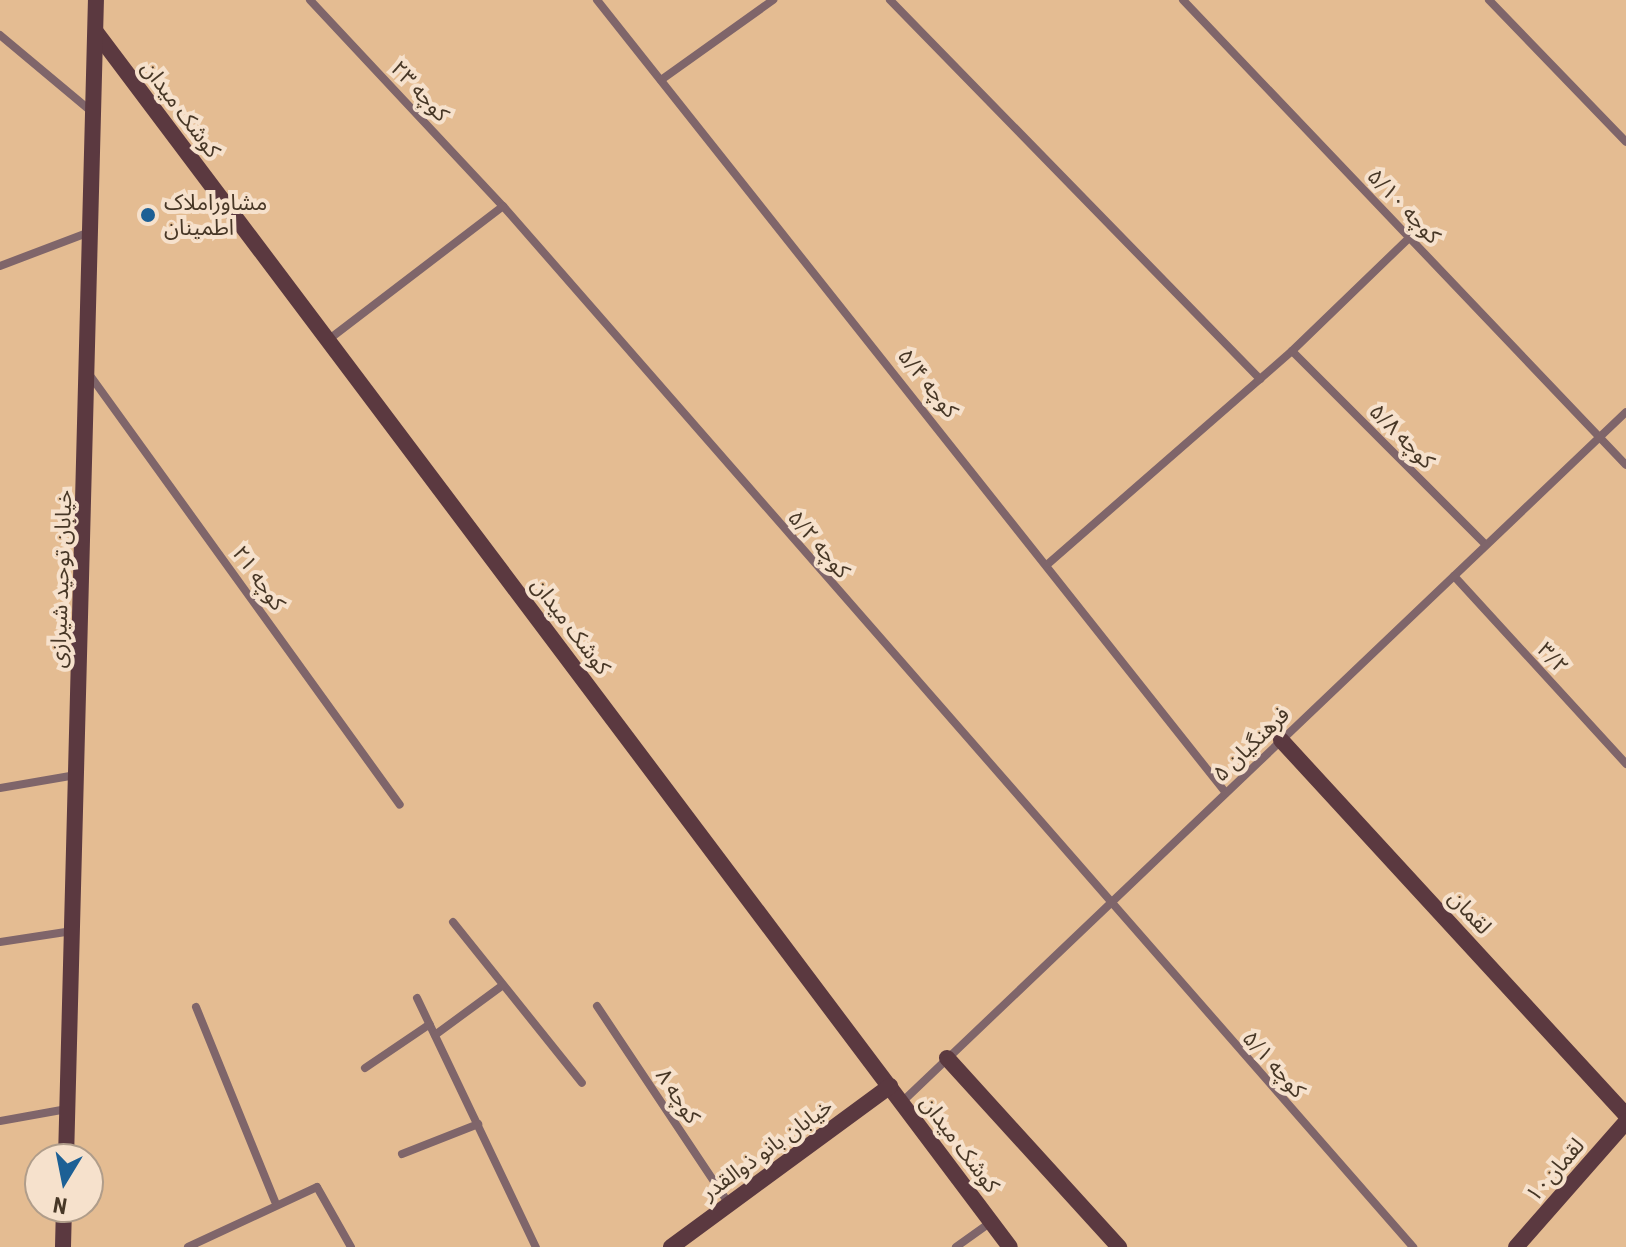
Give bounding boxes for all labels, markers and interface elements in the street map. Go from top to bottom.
street label: کوشک میدان [136,55,226,163]
street label: کوچه ۲۳ [385,55,455,127]
street label: کوچه ۵/۱۰ [1362,163,1446,249]
place label: مشاوراملاک اطمینان [164,189,267,240]
marker: مشاوراملاک اطمینان [139,206,157,224]
street label: کوچه ۵/۴ [892,343,964,423]
street label: کوچه ۵/۸ [1364,398,1440,474]
street label: خیابان توحید شیرازی [45,489,77,669]
street label: کوچه ۵/۲ [782,505,856,583]
street label: کوچه ۲۱ [227,541,291,615]
street label: کوشک میدان [526,572,616,680]
street label: ۳/۲ [1532,637,1574,679]
street label: فرهنگیان ۵ [1207,701,1295,787]
street label: لقمان [1443,884,1497,940]
street label: کوچه ۵/۱ [1237,1025,1311,1103]
street label: کوچه ۸ [650,1063,706,1129]
street label: کوشک میدان [915,1090,1005,1198]
street label: خیابان بانو ذوالقدر [696,1093,838,1205]
street label: ۱۰لقمان [1520,1133,1590,1207]
north arrow [24,1143,104,1223]
text: N [51,1192,69,1219]

